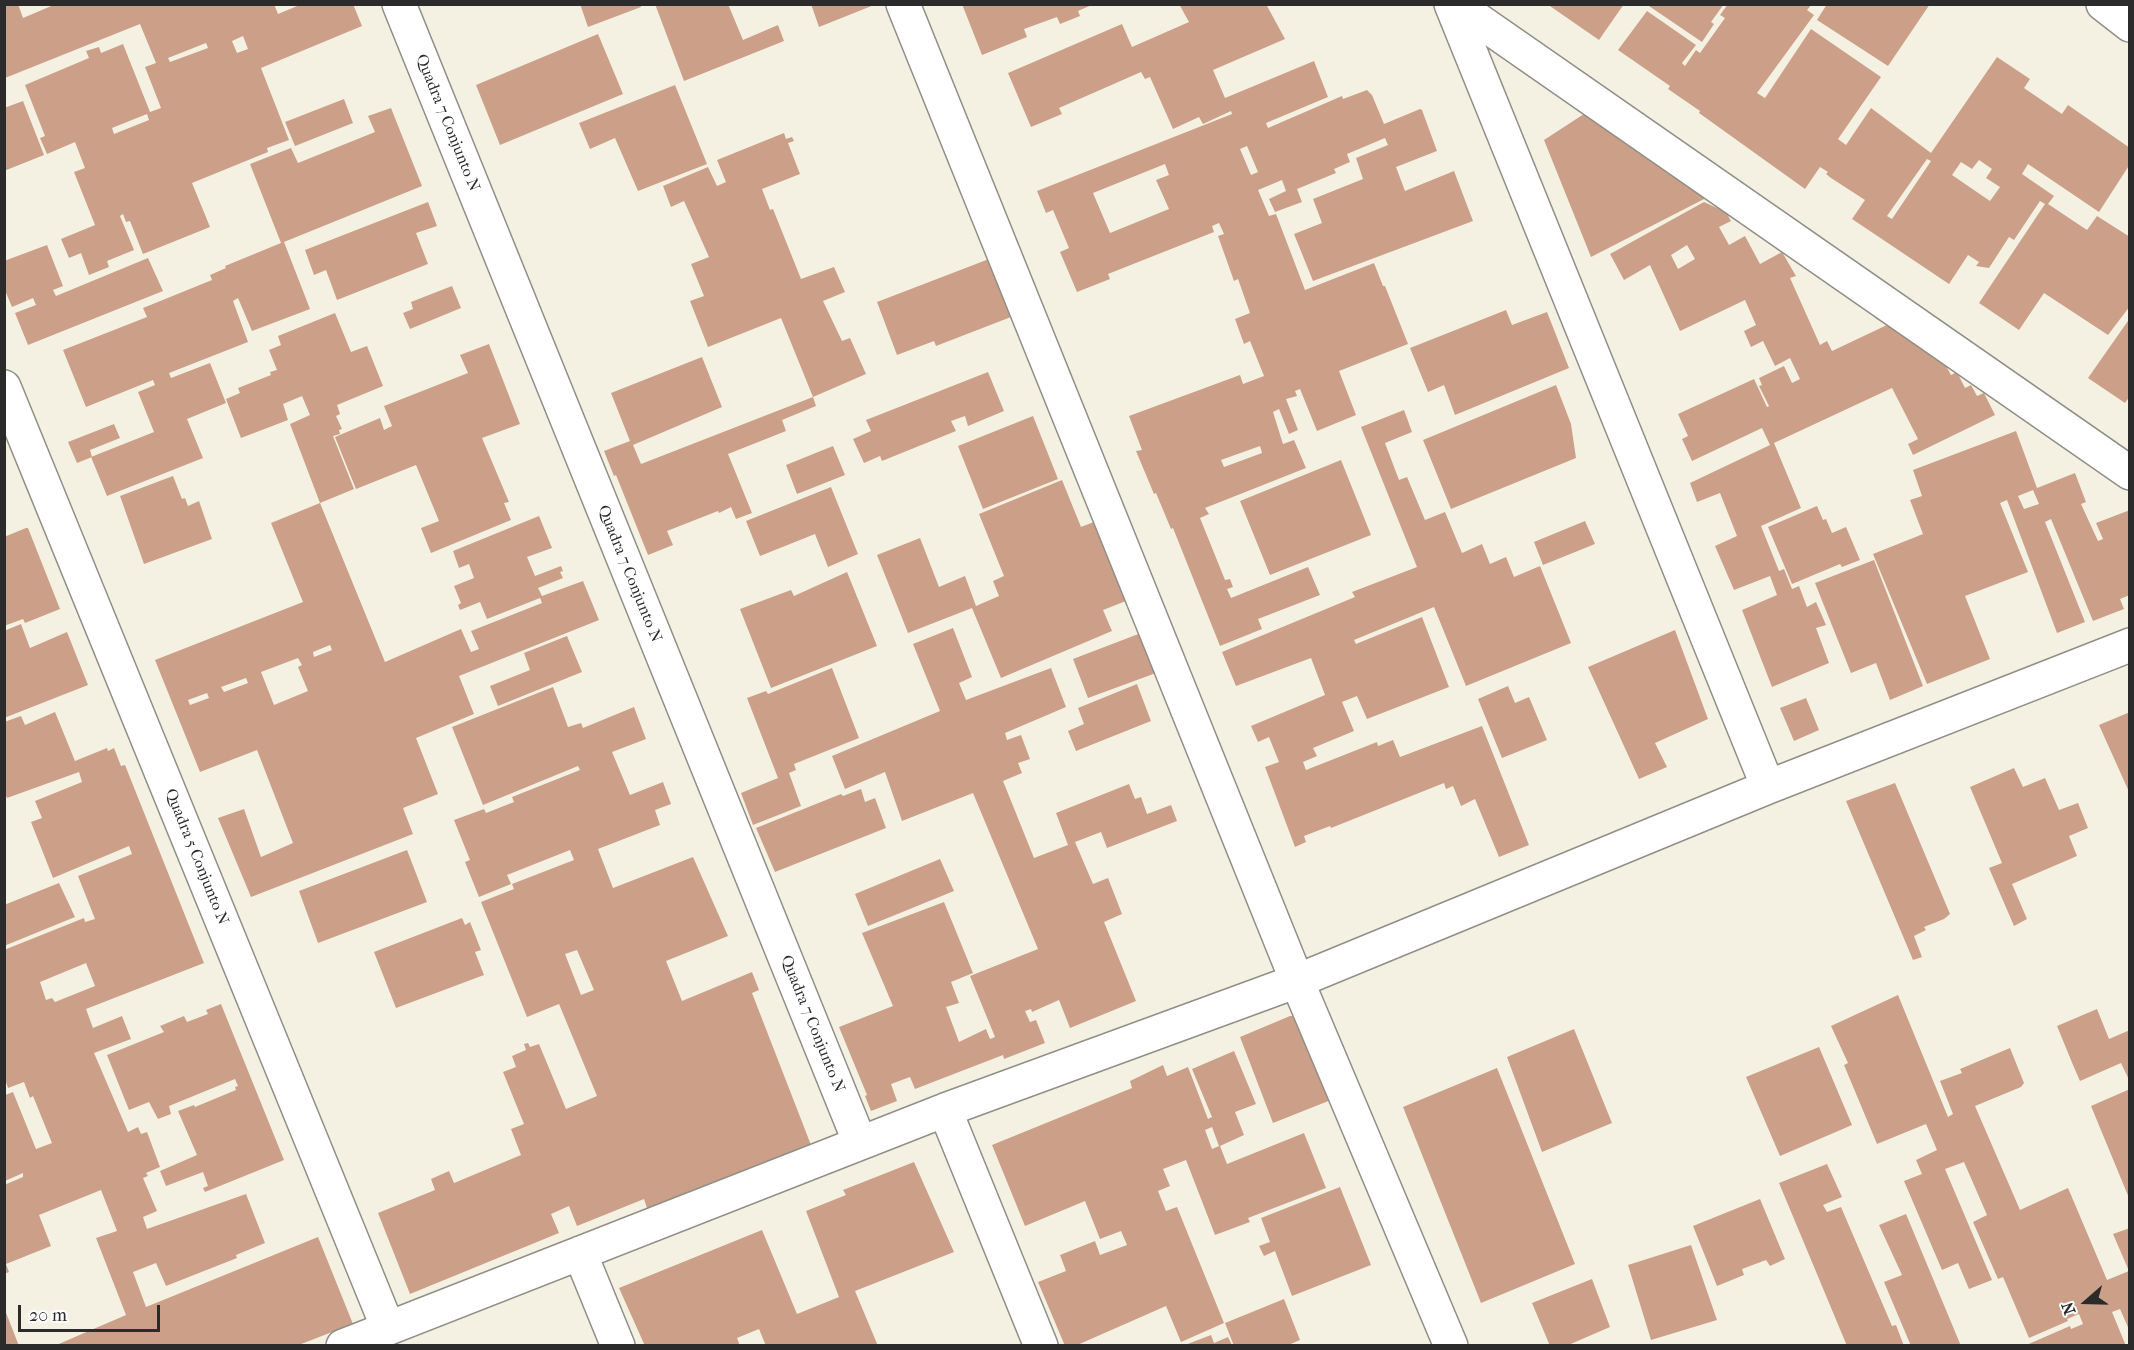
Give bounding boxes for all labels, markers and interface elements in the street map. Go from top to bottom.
street label: Quadra 7 Conjunto N [411,52,483,194]
street label: Quadra 7 Conjunto N [593,503,665,645]
street label: Quadra 5 Conjunto N [160,786,232,928]
street label: Quadra 7 Conjunto N [776,953,848,1095]
north arrow [2056,1272,2116,1332]
scale bar [21,1293,164,1331]
text: N [2058,1299,2080,1317]
text: 20 m [29,1305,67,1326]

